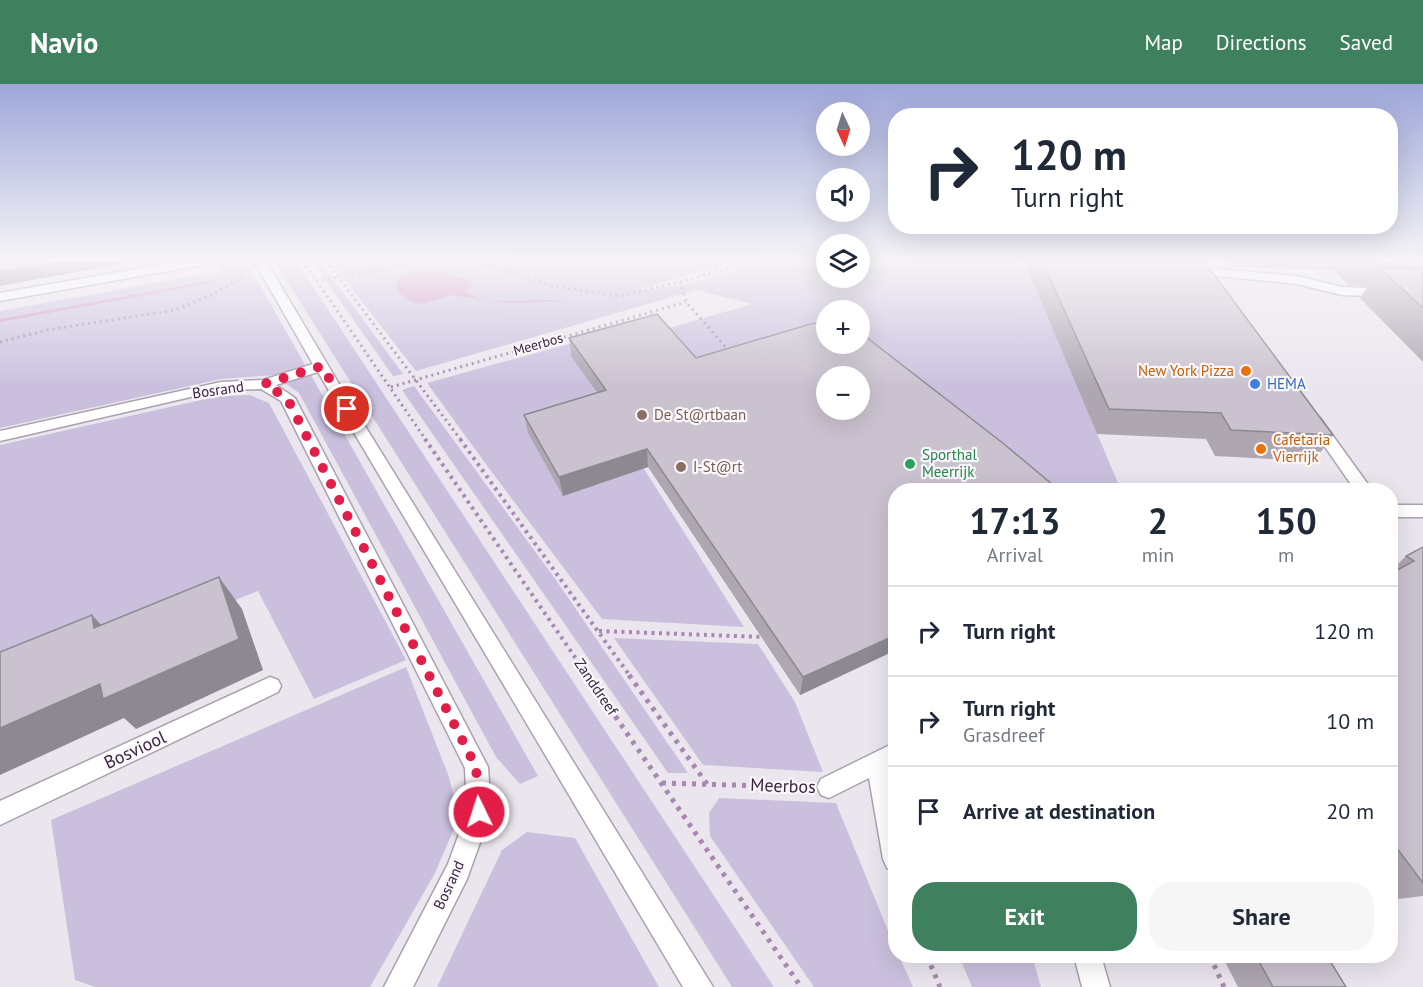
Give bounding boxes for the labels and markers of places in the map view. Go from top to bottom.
place label: New York Pizza [1138,361,1234,380]
marker: New York Pizza [1239,364,1253,378]
place label: HEMA [1267,374,1306,393]
marker: HEMA [1248,377,1262,391]
pin [321,383,372,434]
place label: De St@rtbaan [654,405,746,424]
marker: De St@rtbaan [635,408,649,422]
place label: Cafetaria Vierrijk [1272,430,1330,466]
marker: Cafetaria Vierrijk [1254,442,1268,456]
place label: Sporthal Meerrijk [922,445,977,481]
place label: I-St@rt [693,457,742,476]
marker: Sporthal Meerrijk [903,457,917,471]
marker: I-St@rt [674,460,688,474]

